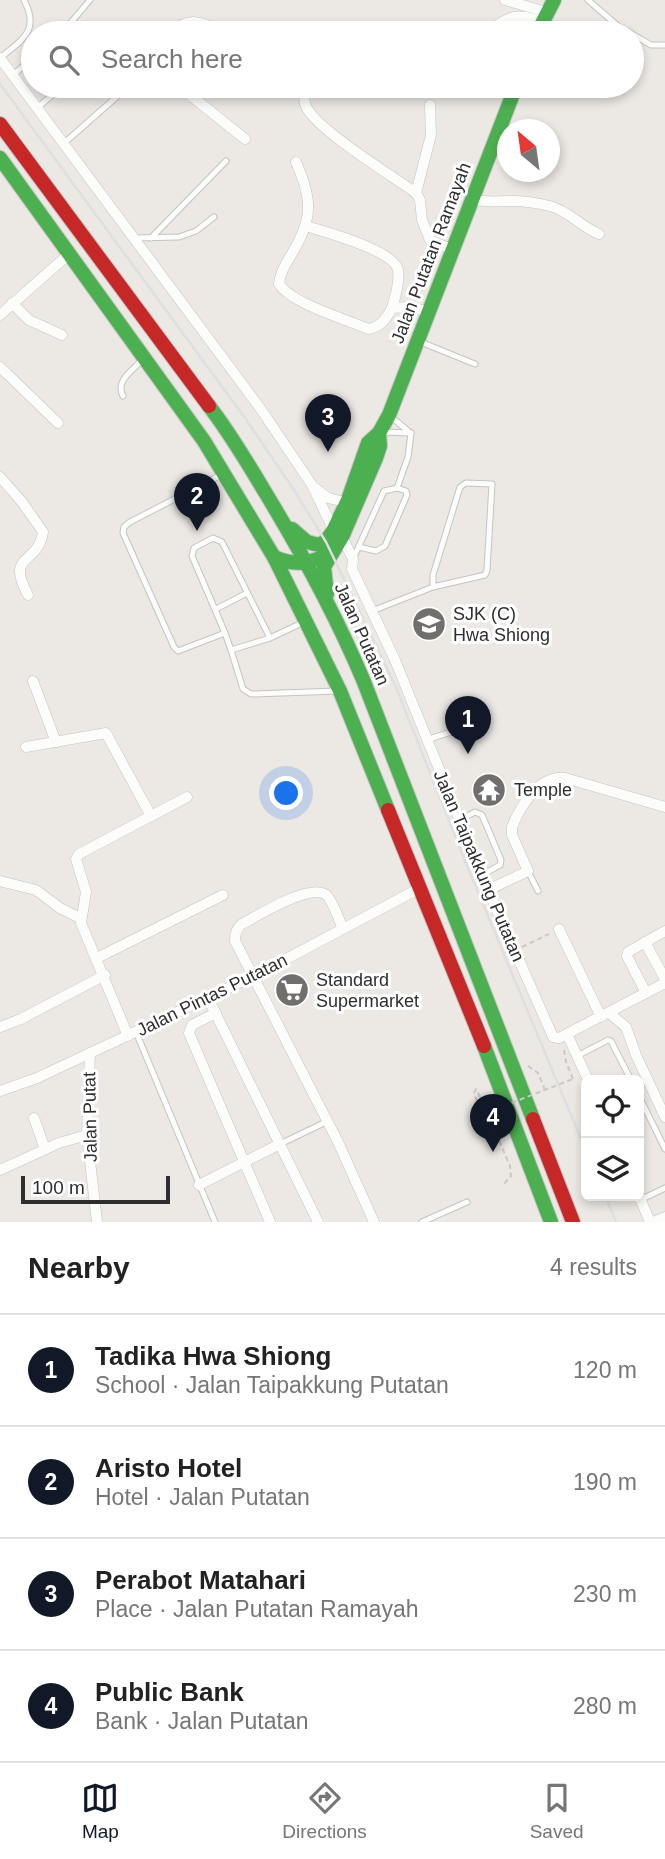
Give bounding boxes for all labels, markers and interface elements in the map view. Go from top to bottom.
search box [21,21,644,98]
icon: search [45,41,83,79]
text: Search here [101,44,243,74]
north arrow [497,119,560,182]
street label: Jalan Putatan Ramayah [387,160,475,346]
pin: 3 [305,394,351,452]
pin: 2 [174,473,220,531]
street label: Jalan Putatan [330,580,394,688]
place label: SJK (C) Hwa Shiong [453,604,550,645]
school or university icon: SJK (C) Hwa Shiong [410,605,448,643]
pin: 1 [445,696,491,754]
street label: Jalan Taipakkung Putatan [430,767,528,965]
temple icon: Temple [470,771,508,809]
your location [269,776,303,810]
place label: Temple [514,780,572,800]
street label: Jalan Pintas Putatan [133,950,291,1040]
place label: Standard Supermarket [316,970,419,1011]
supermarket icon: Standard Supermarket [273,971,311,1009]
street label: Jalan Putat [79,1072,101,1162]
map controls [581,1075,644,1201]
button: locate [581,1075,644,1138]
pin: 4 [470,1094,516,1152]
button: layers [581,1138,644,1201]
scale bar [21,1173,170,1205]
text: 100 m [32,1177,85,1198]
text: Nearby [28,1251,130,1284]
text: 4 results [550,1254,637,1280]
text: Tadika Hwa Shiong [95,1341,331,1371]
text: 1 [45,1357,57,1383]
text: 120 m [573,1357,637,1383]
text: School · Jalan Taipakkung Putatan [95,1372,449,1398]
text: Aristo Hotel [95,1453,242,1483]
text: 2 [45,1469,57,1495]
text: 190 m [573,1469,637,1495]
text: Hotel · Jalan Putatan [95,1484,310,1510]
text: Perabot Matahari [95,1565,306,1595]
text: 3 [45,1581,57,1607]
text: 230 m [573,1581,637,1607]
text: Place · Jalan Putatan Ramayah [95,1596,418,1622]
text: Public Bank [95,1677,244,1707]
text: 4 [45,1693,57,1719]
text: 280 m [573,1693,637,1719]
text: Bank · Jalan Putatan [95,1708,309,1734]
tab: Map [81,1779,119,1843]
tab: Directions [282,1779,367,1843]
tab: Saved [530,1779,584,1843]

